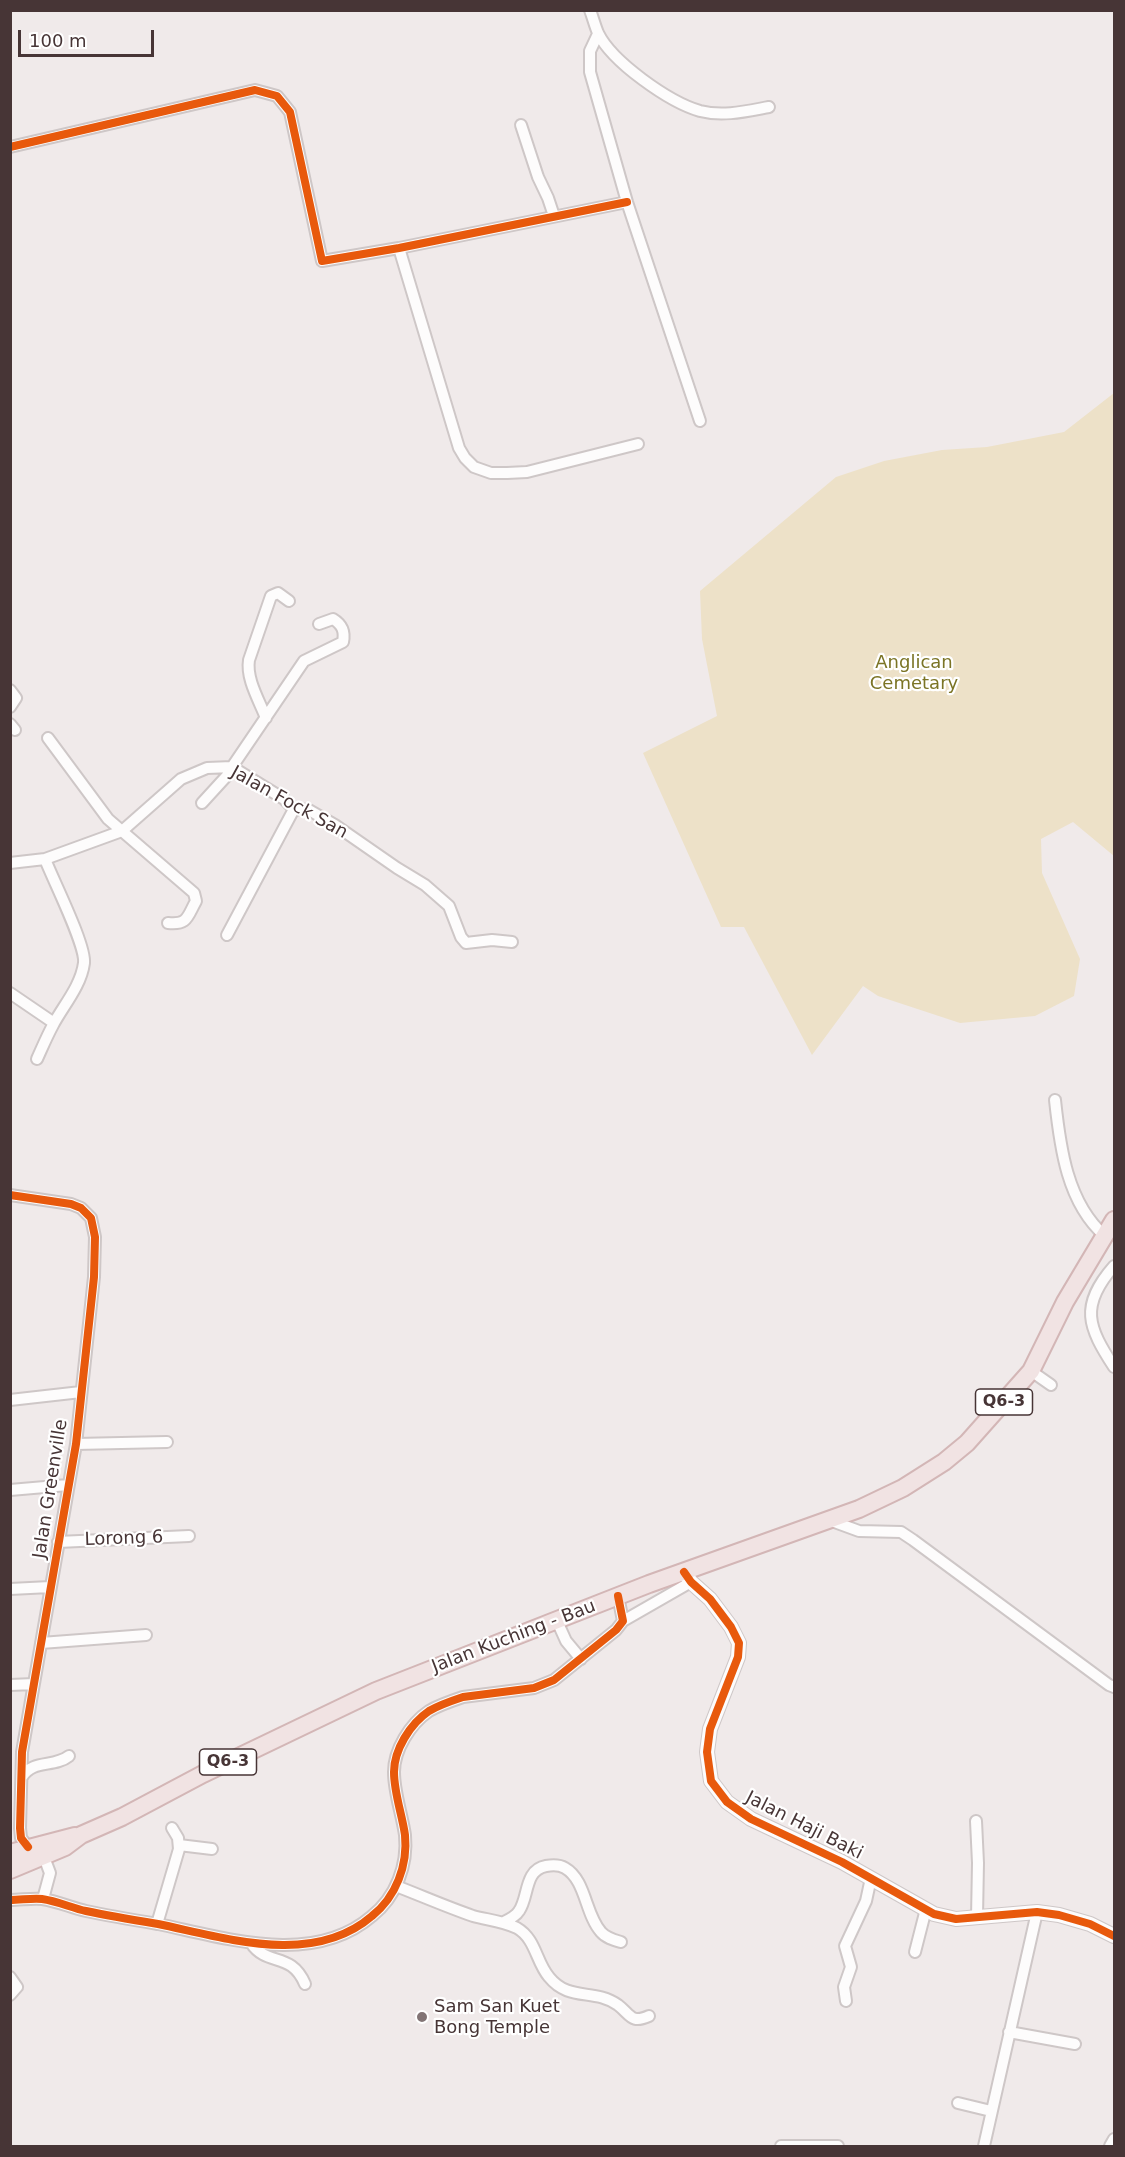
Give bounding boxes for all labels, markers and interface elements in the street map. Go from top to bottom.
scale bar [21,18,158,56]
text: 100 m [29,30,87,51]
park label: Anglican Cemetary [870,652,958,694]
street label: Jalan Fock San [227,762,351,844]
road number: Q6-3 [976,1389,1032,1415]
street label: Jalan Greenville [29,1418,73,1560]
street label: Lorong 6 [84,1527,164,1551]
street label: Jalan Kuching - Bau [429,1596,599,1678]
road number: Q6-3 [200,1749,256,1775]
street label: Jalan Haji Baki [742,1787,866,1865]
place label: Sam San Kuet Bong Temple [434,1996,560,2038]
marker: Sam San Kuet Bong Temple [415,2010,429,2024]

